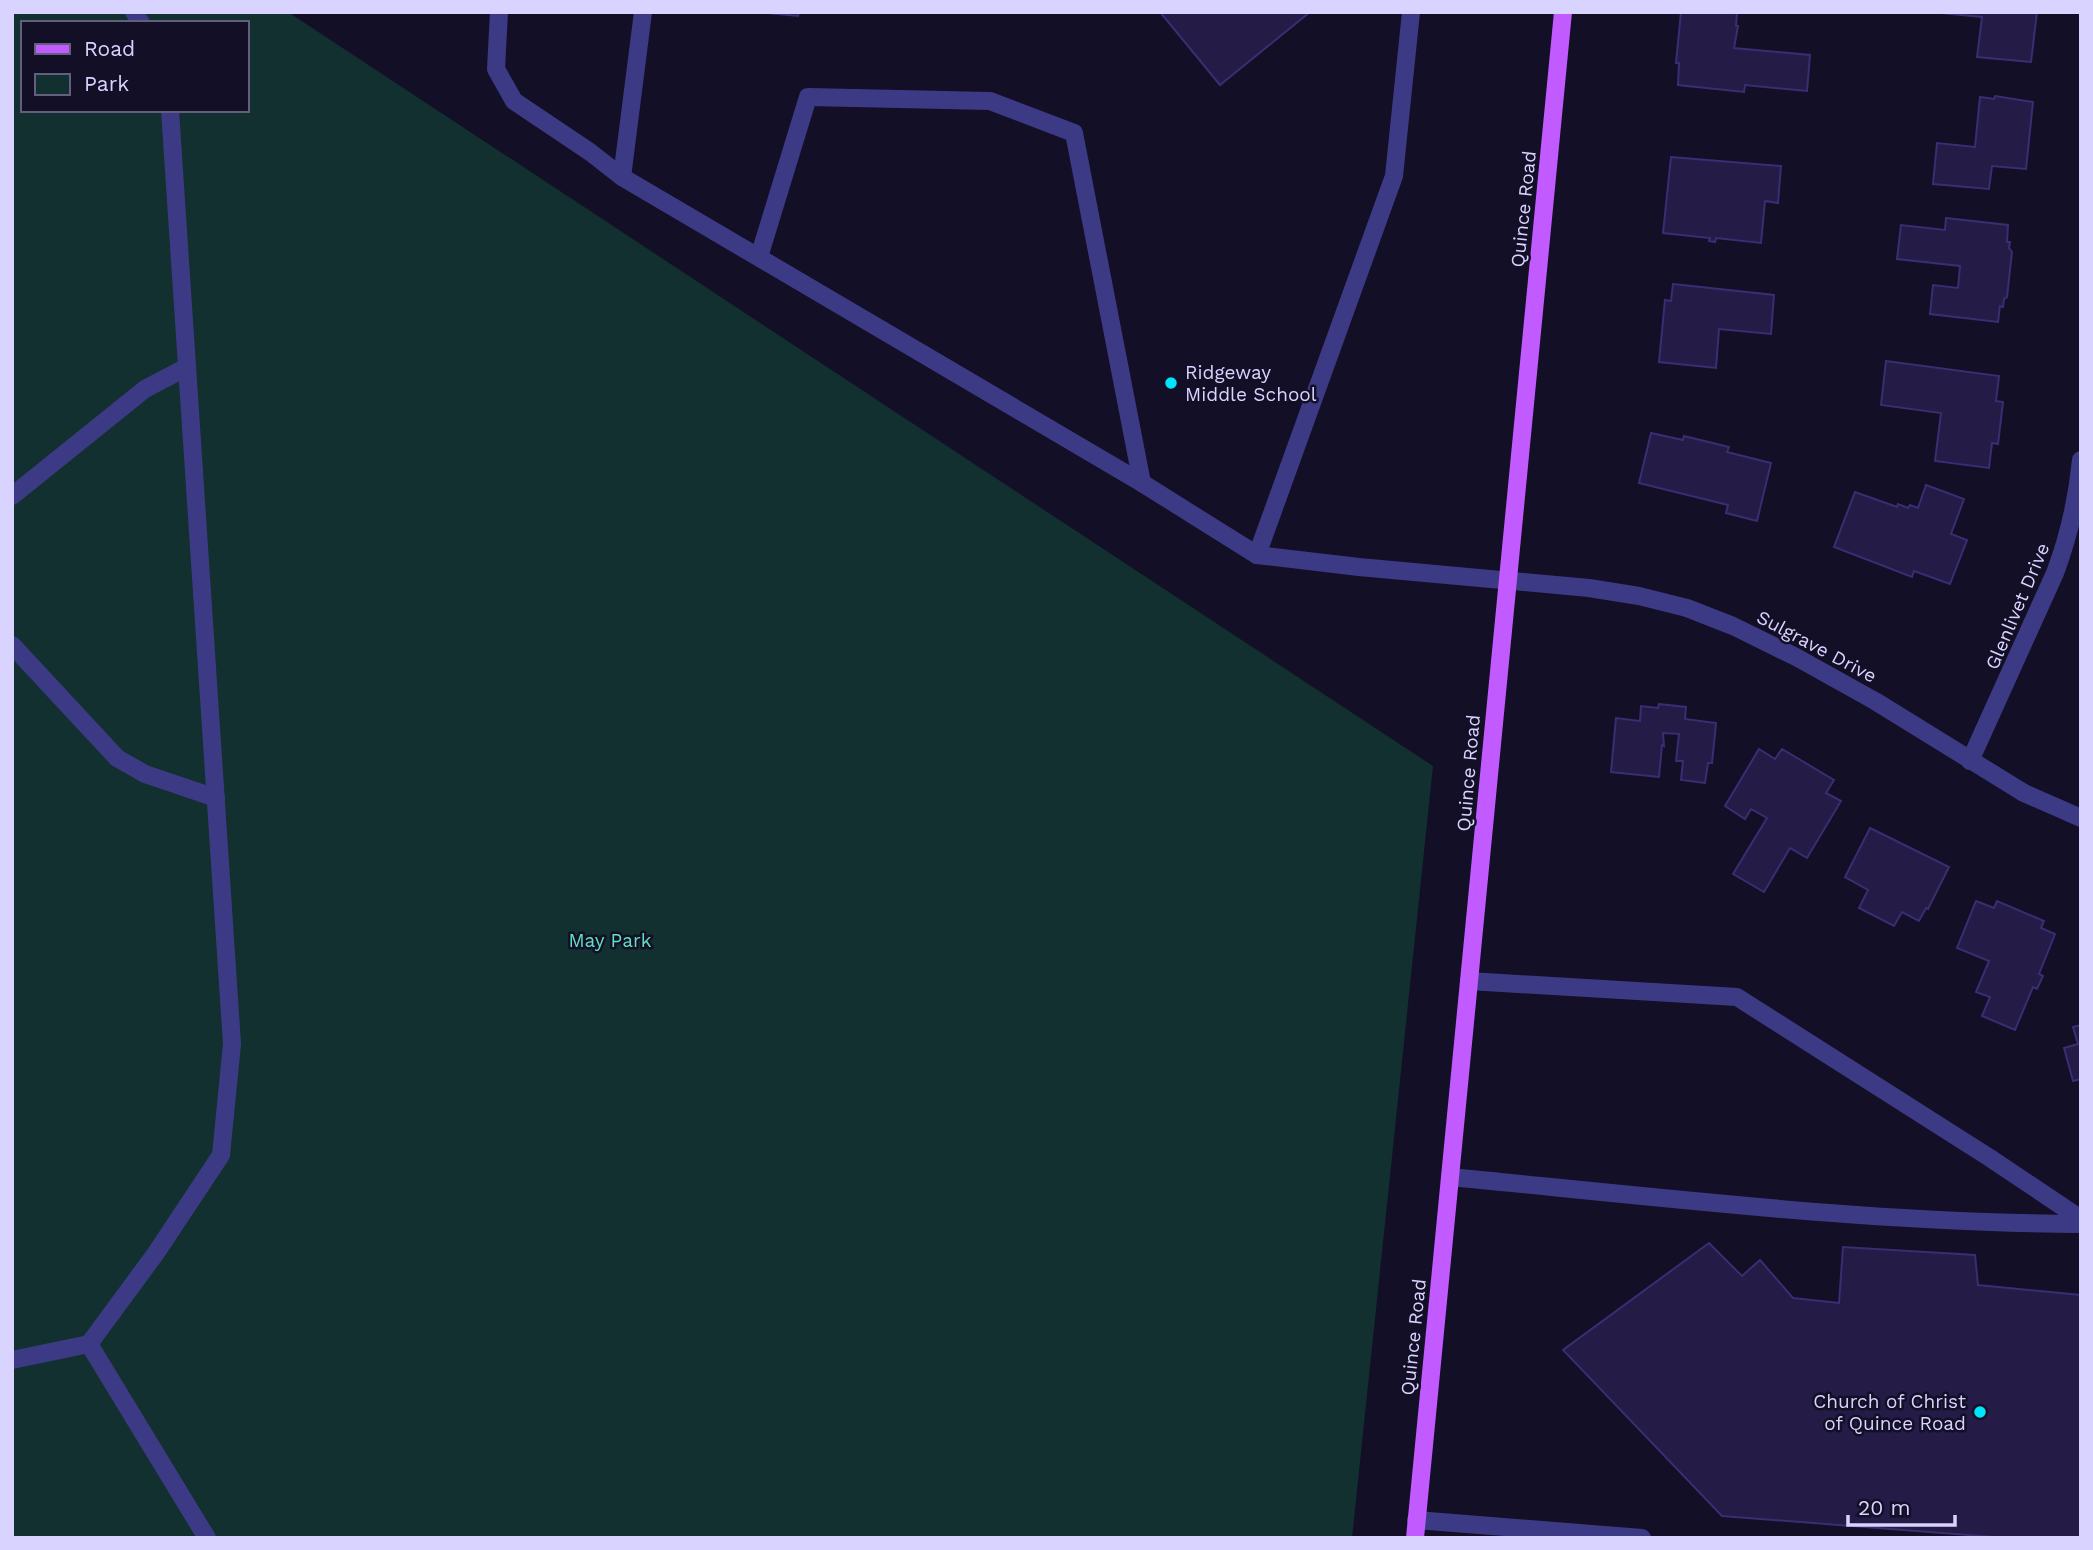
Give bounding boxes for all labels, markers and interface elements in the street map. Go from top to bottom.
legend [21,21,248,112]
text: Road [84,36,135,61]
text: Park [84,71,129,96]
street label: Quince Road [1506,150,1541,269]
place label: Ridgeway Middle School [1185,361,1317,406]
marker: Ridgeway Middle School [1163,375,1179,391]
street label: Glenlivet Drive [1980,539,2055,673]
street label: Sulgrave Drive [1753,605,1881,688]
street label: Quince Road [1452,714,1485,832]
park label: May Park [569,929,652,952]
street label: Quince Road [1396,1278,1431,1397]
place label: Church of Christ of Quince Road [1813,1390,1966,1435]
marker: Church of Christ of Quince Road [1972,1404,1988,1420]
scale bar [1848,1484,1955,1528]
text: 20 m [1858,1495,1910,1520]

